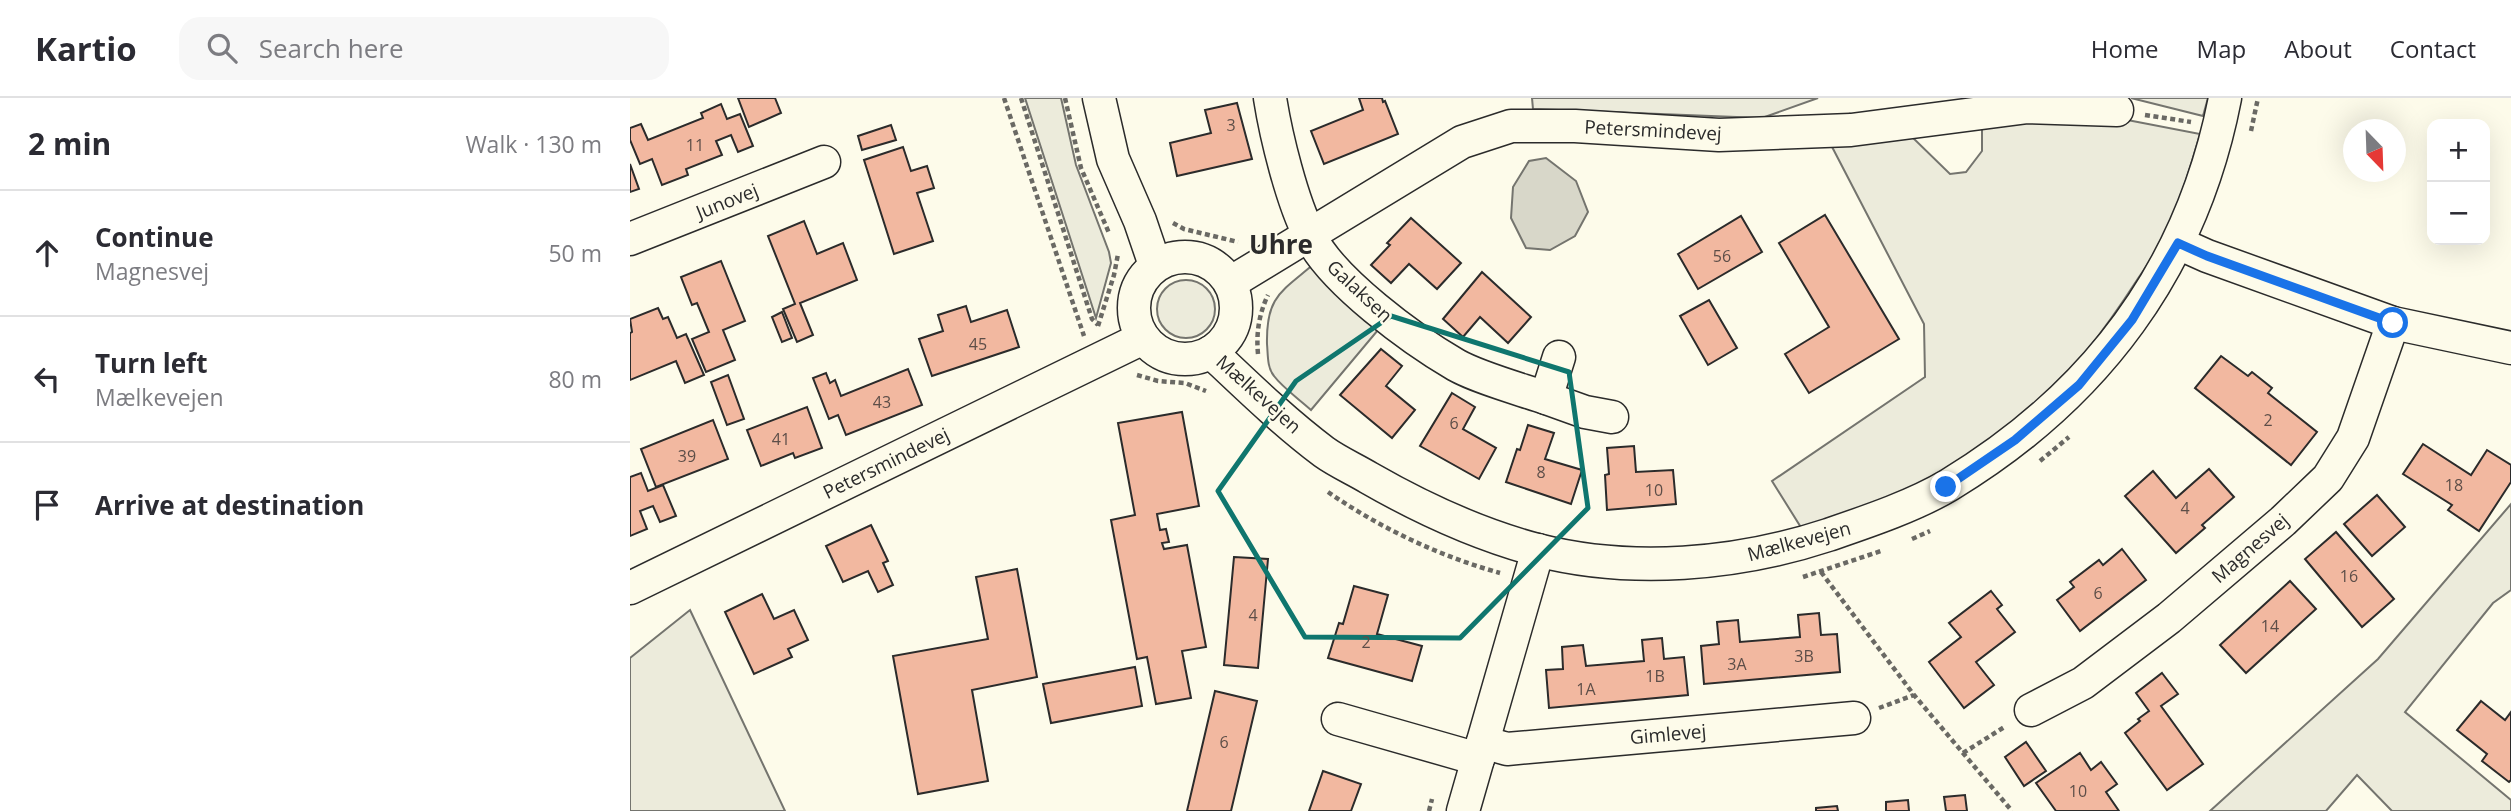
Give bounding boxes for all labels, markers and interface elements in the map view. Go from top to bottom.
search box [179,17,669,80]
text: Kartio [35,26,137,71]
icon: search [203,29,241,67]
text: Search here [259,30,404,66]
text: Home [2091,32,2159,65]
text: Map [2197,32,2246,65]
text: About [2284,32,2352,65]
text: Contact [2390,32,2476,65]
street label: Petersmindevej [1584,113,1722,147]
house number: 3 [1226,114,1236,136]
north arrow [2343,119,2406,182]
map controls [2427,119,2490,245]
button: + [2427,119,2490,182]
text: 2 min [28,123,111,164]
text: Walk · 130 m [465,128,602,160]
house number: 11 [686,134,704,156]
street label: Junovej [690,177,762,226]
button: − [2427,182,2490,245]
text: Continue [95,219,214,255]
district label: Uhre [1249,226,1313,262]
icon: ahead [28,234,66,272]
text: 50 m [548,237,602,269]
house number: 56 [1713,245,1731,267]
street label: Galaksen [1321,254,1399,328]
text: Magnesvej [95,255,209,287]
route start [2377,307,2408,338]
house number: 45 [969,333,987,355]
text: Turn left [95,345,207,381]
street label: Mælkevejen [1211,349,1307,439]
icon: left [28,360,66,398]
text: 80 m [548,363,602,395]
text: Mælkevejen [95,381,224,413]
house number: 43 [873,391,891,413]
house number: 2 [2263,409,2273,431]
house number: 6 [1449,412,1459,434]
street label: Petersmindevej [818,421,954,505]
house number: 41 [772,428,790,450]
house number: 39 [678,445,696,467]
house number: 8 [1536,461,1546,483]
route end [1930,471,1961,502]
house number: 18 [2445,474,2463,496]
house number: 10 [1645,479,1663,501]
icon: arrive [28,486,66,524]
text: Arrive at destination [95,487,364,523]
house number: 4 [2180,497,2190,519]
street label: Magnesvej [2206,507,2294,589]
street label: Mælkevejen [1744,515,1854,567]
house number: 16 [2340,565,2358,587]
house number: 6 [2093,582,2103,604]
house number: 4 [1248,604,1258,626]
house number: 14 [2261,615,2279,637]
house number: 2 [1361,631,1371,653]
house number: 3B [1794,645,1814,667]
house number: 3A [1727,653,1748,675]
house number: 1B [1645,665,1665,687]
house number: 1A [1576,678,1597,700]
street label: Gimlevej [1629,718,1707,750]
house number: 6 [1219,731,1229,753]
house number: 10 [2069,780,2087,802]

